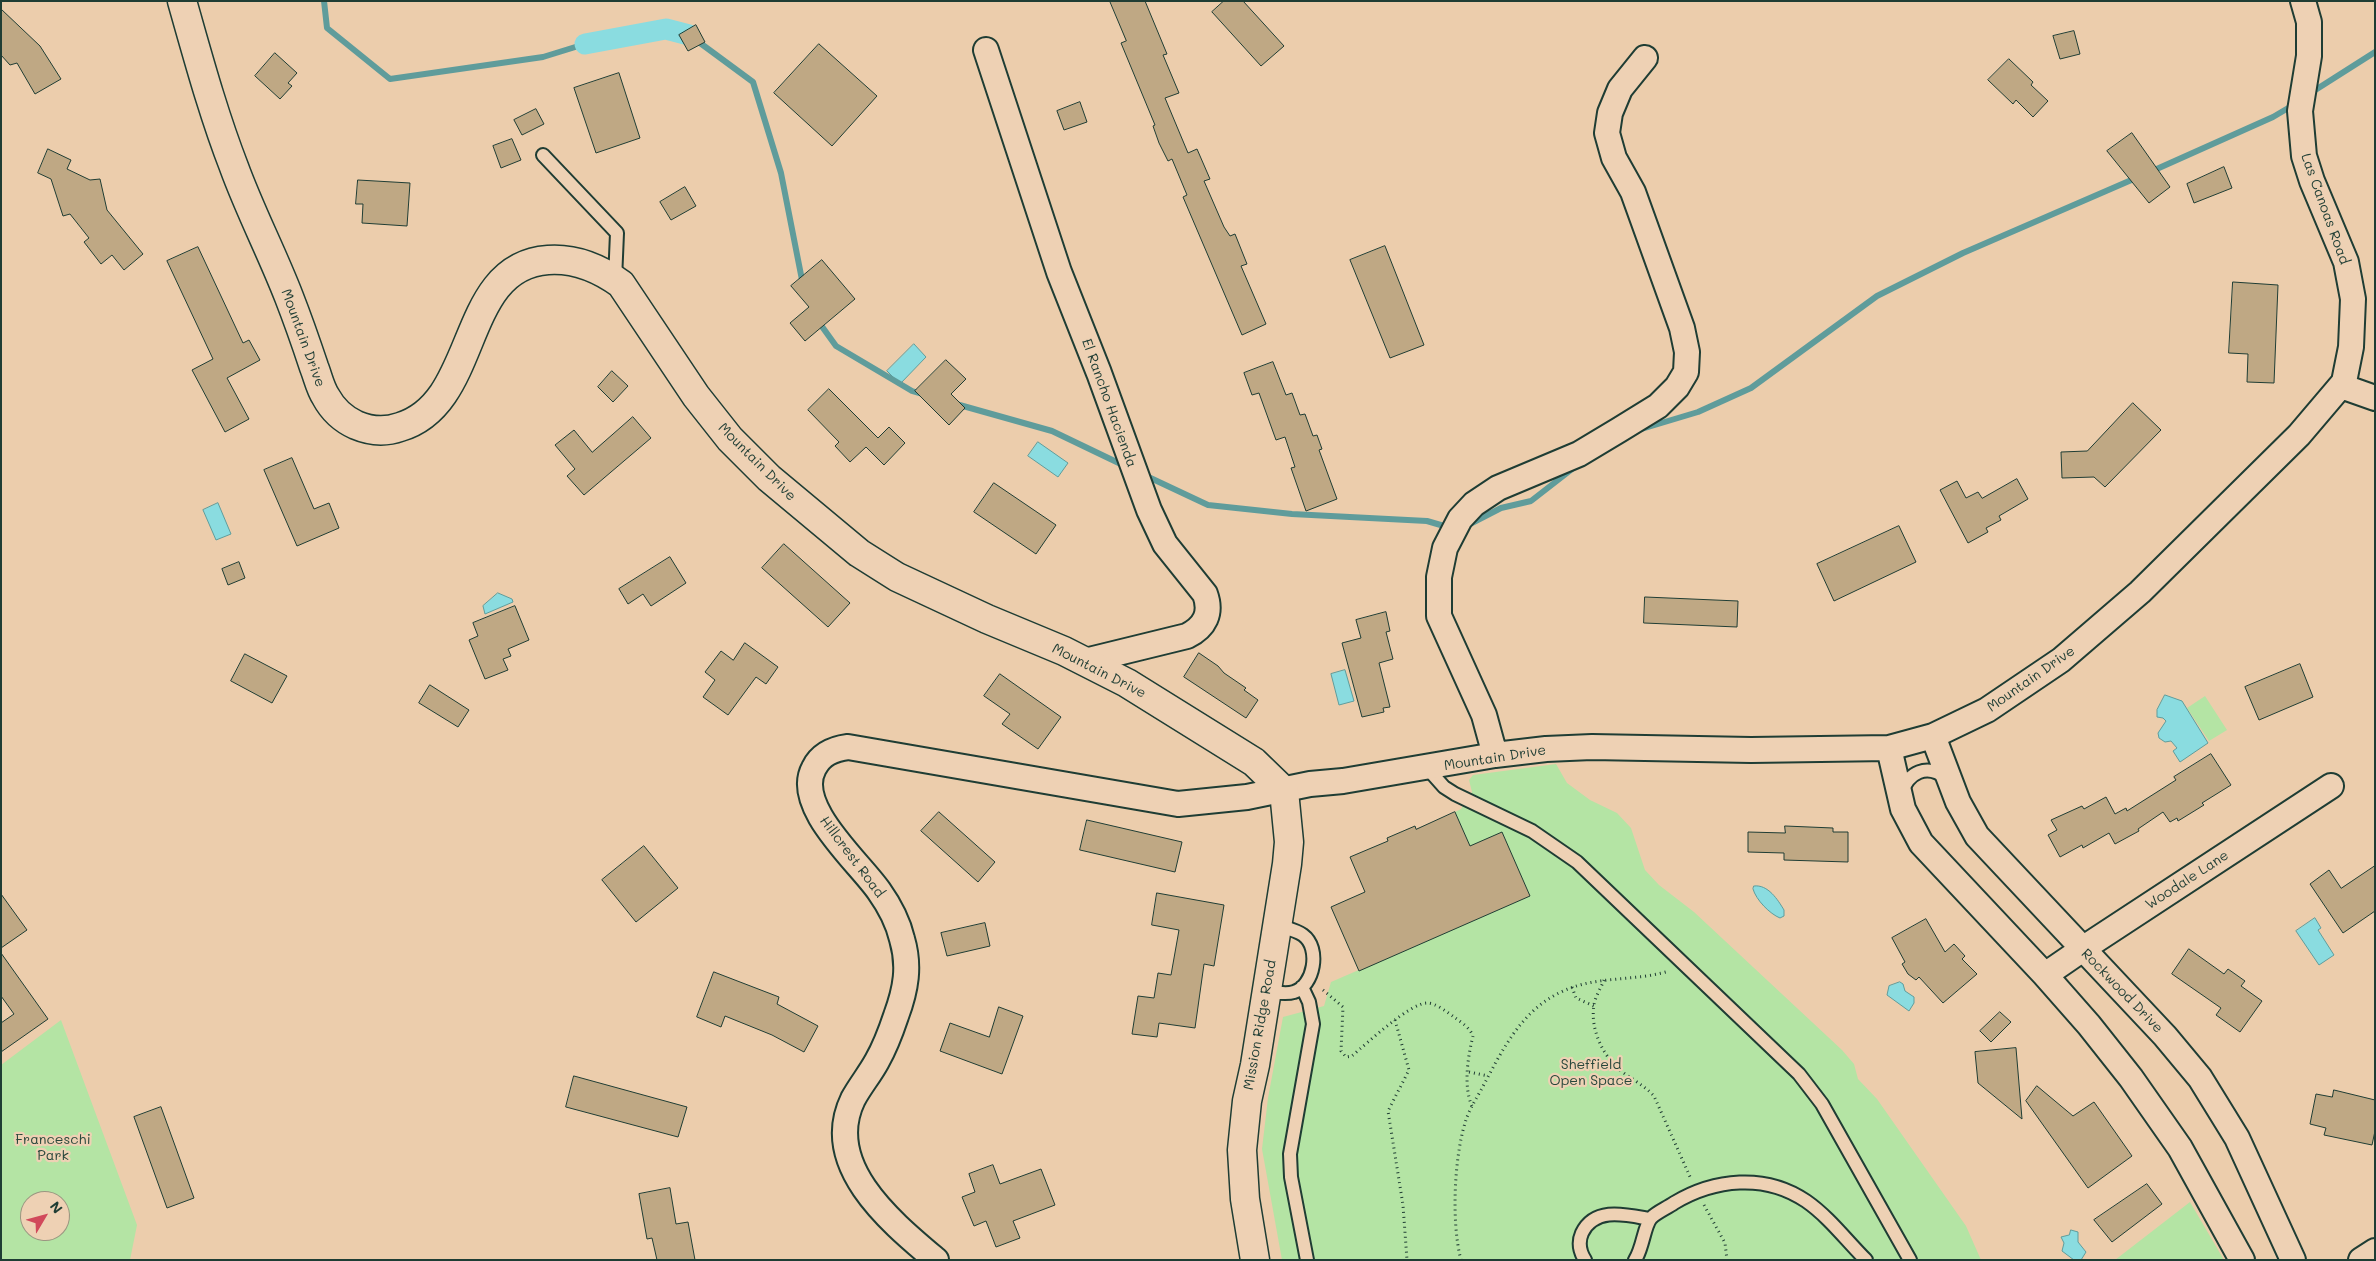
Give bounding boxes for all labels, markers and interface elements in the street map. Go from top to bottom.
street label: Las Canoas Road [2297,151,2353,267]
street label: Mountain Drive [277,287,329,389]
street label: El Rancho Hacienda [1078,336,1140,470]
street label: Mountain Drive [715,420,799,504]
street label: Mountain Drive [1049,640,1149,702]
street label: Mountain Drive [1984,643,2078,715]
street label: Mountain Drive [1443,742,1547,774]
street label: Hillcrest Road [816,813,888,901]
street label: Woodale Lane [2142,847,2232,913]
street label: Rockwood Drive [2077,945,2167,1037]
street label: Mission Ridge Road [1240,958,1280,1092]
park label: Sheffield Open Space [1550,1057,1632,1090]
park label: Franceschi Park [15,1132,91,1164]
north arrow [20,1191,70,1241]
text: N [46,1197,67,1217]

